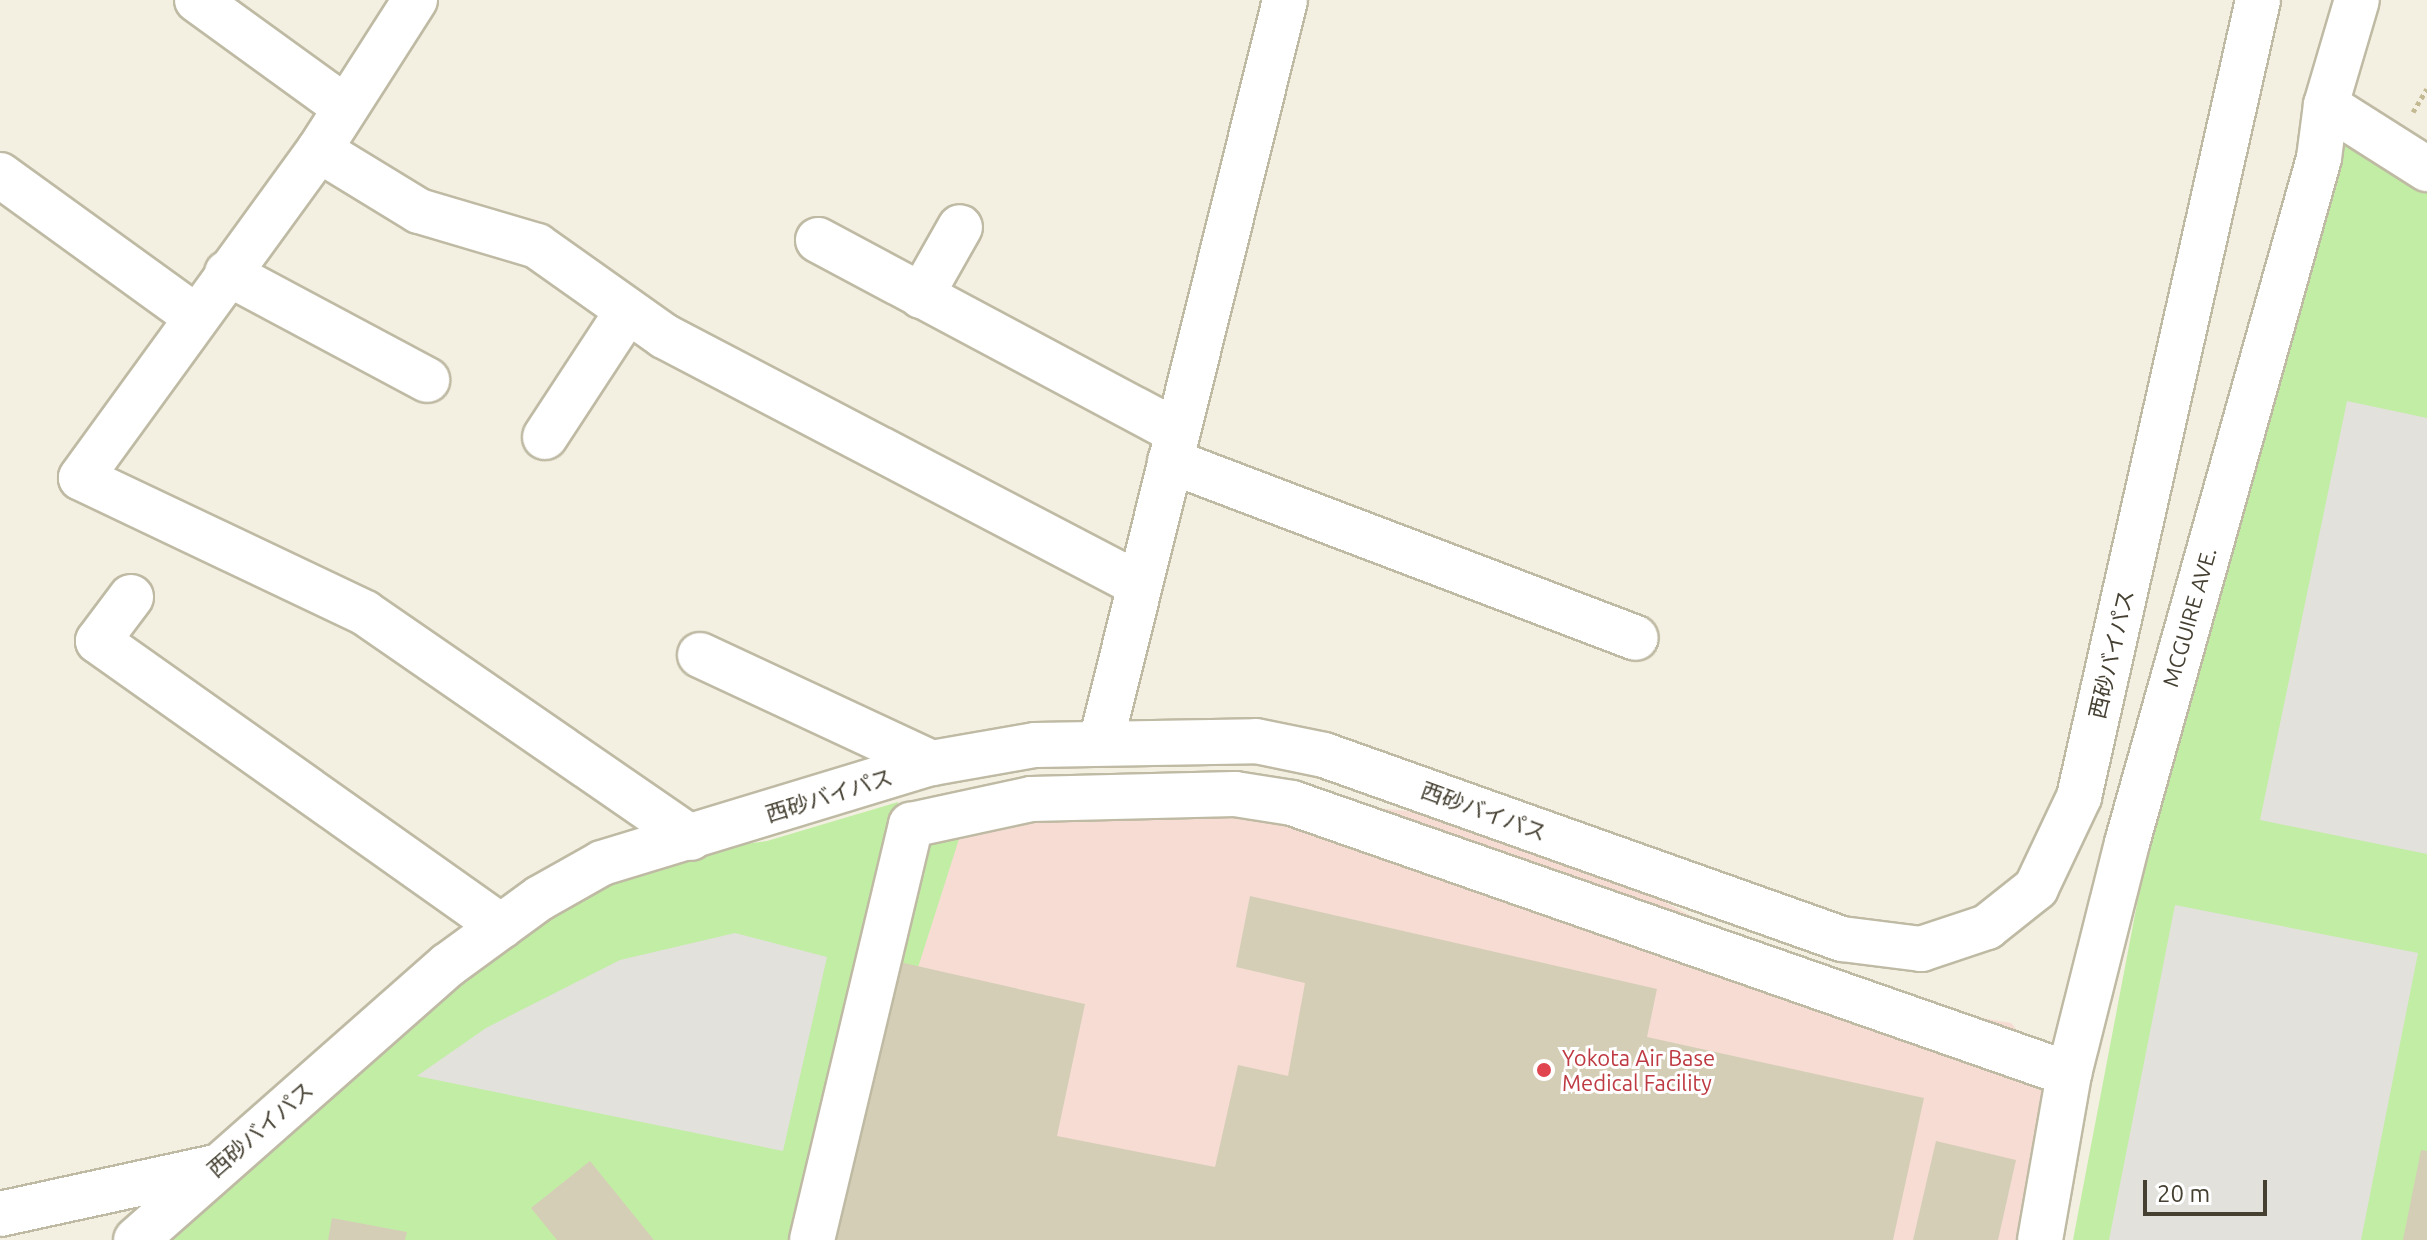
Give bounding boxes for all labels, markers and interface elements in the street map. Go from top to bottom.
street label: MCGUIRE AVE. [2156,544,2222,690]
street label: 西砂バイパス [2083,587,2139,721]
street label: 西砂バイパス [762,763,896,827]
street label: 西砂バイパス [1417,776,1551,846]
place label: Yokota Air Base Medical Facility [1562,1044,1715,1096]
marker: Yokota Air Base Medical Facility [1533,1059,1555,1081]
street label: 西砂バイパス [202,1076,318,1182]
scale bar [2147,1164,2271,1214]
text: 20 m [2157,1180,2210,1207]

